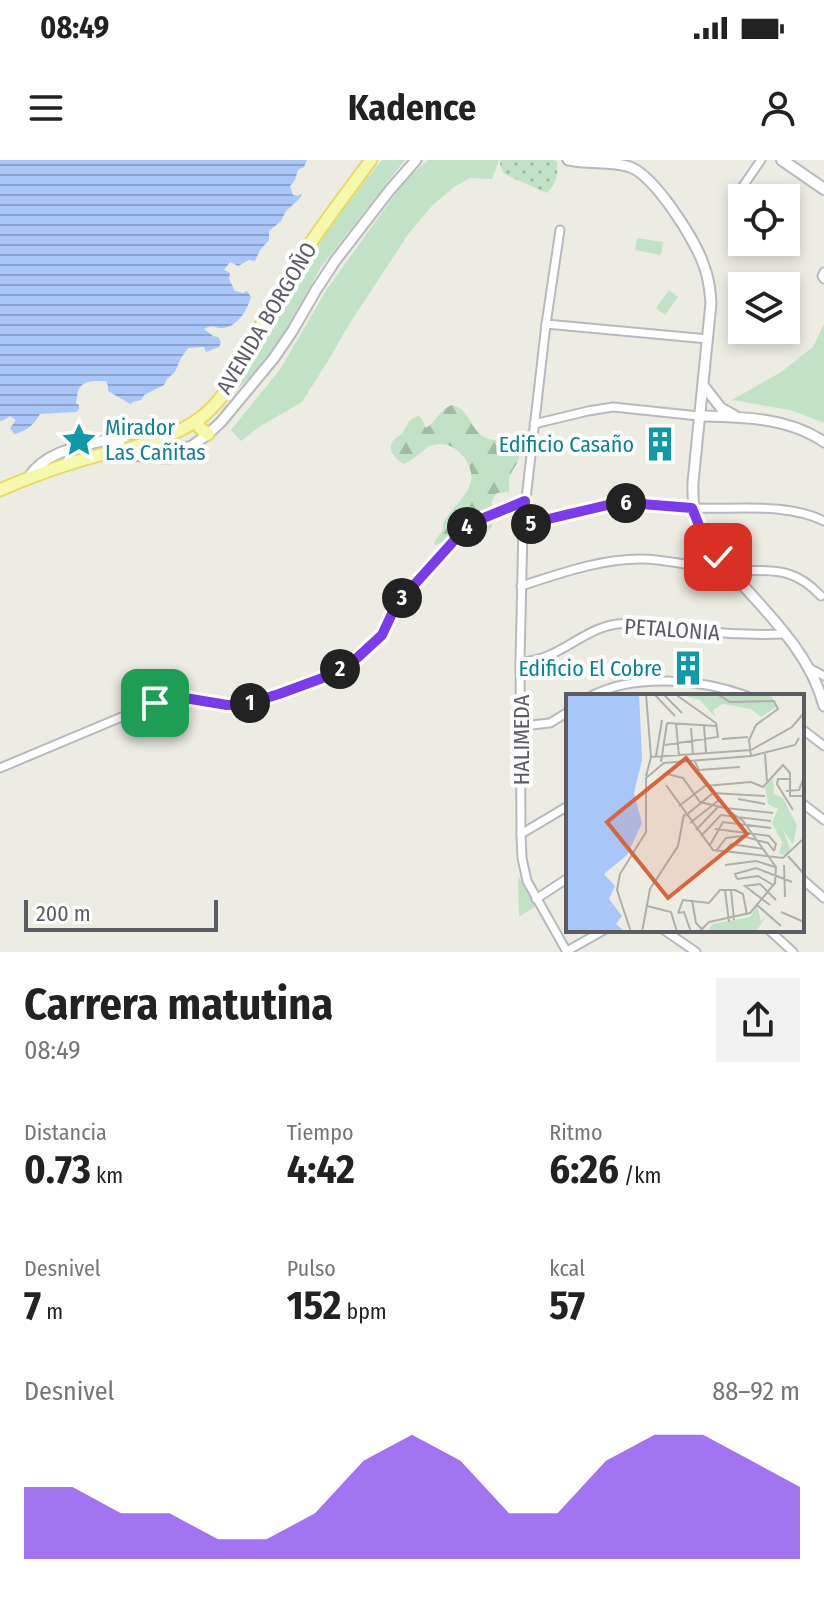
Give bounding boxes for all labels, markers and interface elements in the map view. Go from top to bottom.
text: 08:49 [40,10,109,46]
icon: menu [24,86,68,130]
text: Kadence [348,86,476,130]
icon: person [756,86,800,130]
map controls [728,184,800,344]
button: locate [728,184,800,256]
street label: AVENIDA BORGOÑO [210,237,322,399]
button: layers [728,272,800,344]
place label: Mirador Las Cañitas [105,414,206,466]
place icon: Mirador Las Cañitas [60,421,98,459]
building icon: Edificio Casaño [641,425,679,463]
place label: Edificio Casaño [499,431,634,458]
pin: 6 [606,483,646,523]
text: 6 [620,489,632,516]
pin: 5 [511,504,551,544]
pin: 4 [447,507,487,547]
text: 5 [526,510,536,537]
text: 4 [461,513,473,540]
pin [684,523,752,591]
icon: check [696,535,740,579]
pin: 3 [382,578,422,618]
text: 3 [397,584,407,611]
street label: PETALONIA [623,613,721,646]
pin: 2 [320,649,360,689]
building icon: Edificio El Cobre [669,649,707,687]
text: 2 [335,655,345,682]
place label: Edificio El Cobre [518,655,662,682]
pin [121,669,189,737]
icon: arrive [133,681,177,725]
pin: 1 [230,683,270,723]
text: 1 [245,689,255,716]
street label: HALIMEDA [508,694,535,785]
inset map [566,694,804,932]
scale bar [24,896,218,932]
text: 200 m [36,900,91,927]
text: Carrera matutina [24,978,333,1031]
button: share [716,978,800,1062]
text: 08:49 [24,1035,81,1066]
text: Distancia [24,1119,107,1146]
text: Tiempo [287,1119,353,1146]
text: Ritmo [549,1119,603,1146]
text: 0.73 [24,1146,91,1194]
text: 4:42 [287,1146,355,1194]
text: 6:26 [549,1146,619,1194]
text: km [91,1162,123,1189]
text: /km [619,1162,662,1189]
text: Desnivel [24,1255,101,1282]
text: Pulso [287,1255,336,1282]
text: kcal [549,1255,585,1282]
text: 7 [24,1282,41,1330]
text: 152 [287,1282,341,1330]
text: 57 [549,1282,585,1330]
text: m [41,1298,63,1325]
text: bpm [341,1298,387,1325]
text: Desnivel [24,1376,114,1407]
text: 88–92 m [712,1376,800,1407]

